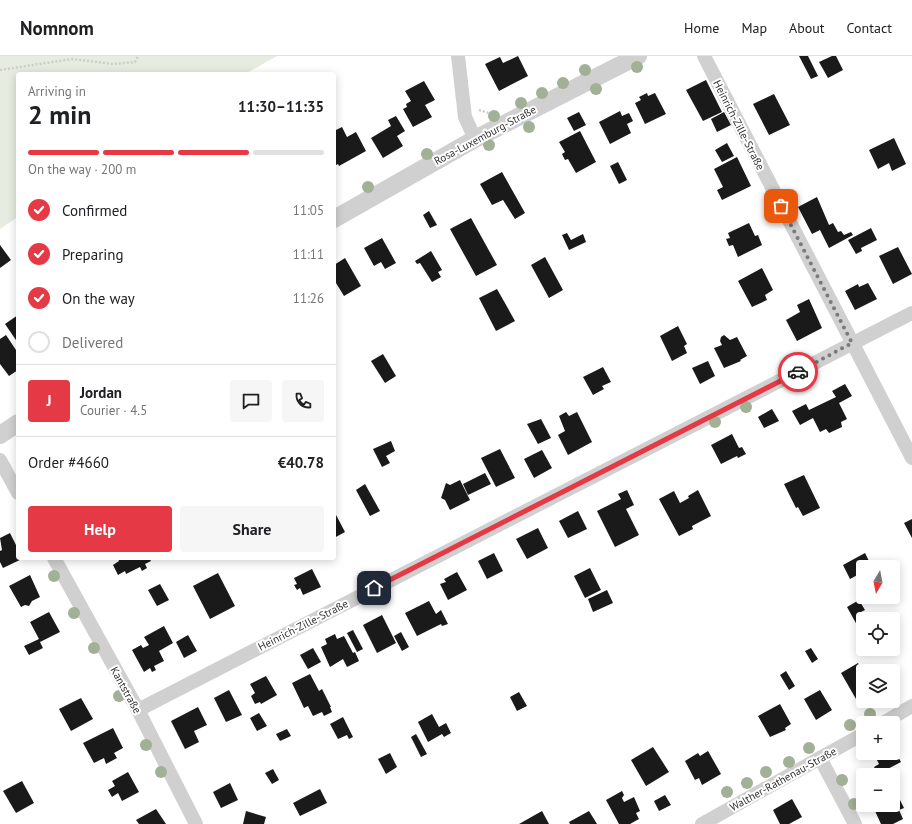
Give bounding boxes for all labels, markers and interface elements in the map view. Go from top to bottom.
text: Nomnom [20,16,94,40]
text: Home [684,19,719,37]
text: Map [741,19,767,37]
text: About [789,19,825,37]
text: Contact [847,19,892,37]
street label: Heinrich-Zille-Straße [710,78,768,173]
text: Arriving in [28,83,86,100]
text: 11:30–11:35 [238,97,324,116]
text: 2 min [28,98,91,131]
street label: Rosa-Luxemburg-Straße [432,102,539,168]
text: On the way · 200 m [28,161,136,178]
pin [764,189,798,223]
icon: bag [770,195,792,217]
icon: check [28,199,50,221]
text: Confirmed [62,201,127,220]
text: 11:05 [293,202,324,219]
icon: check [28,243,50,265]
text: Preparing [62,245,124,264]
text: 11:11 [293,246,324,263]
icon: check [28,287,50,309]
text: On the way [62,289,135,308]
text: 11:26 [293,290,324,307]
text: Delivered [62,333,123,352]
courier [778,352,818,392]
icon: car [787,361,809,383]
button: chat [230,380,272,422]
button: phone [282,380,324,422]
text: Jordan [80,383,122,402]
text: J [46,391,52,410]
text: Courier · 4.5 [80,402,147,419]
text: Order #4660 [28,453,109,472]
text: €40.78 [278,453,324,472]
button: Help [28,506,172,552]
button: Share [180,506,324,552]
north arrow [856,560,900,604]
map controls [856,560,900,812]
pin [357,571,391,605]
icon: home [363,577,385,599]
street label: Heinrich-Zille-Straße [256,596,351,654]
button: locate [856,612,900,656]
street label: Kantstraße [107,664,145,716]
button: layers [856,664,900,708]
button: + [856,716,900,760]
street label: Walther-Rathenau-Straße [727,744,839,814]
button: − [856,768,900,812]

